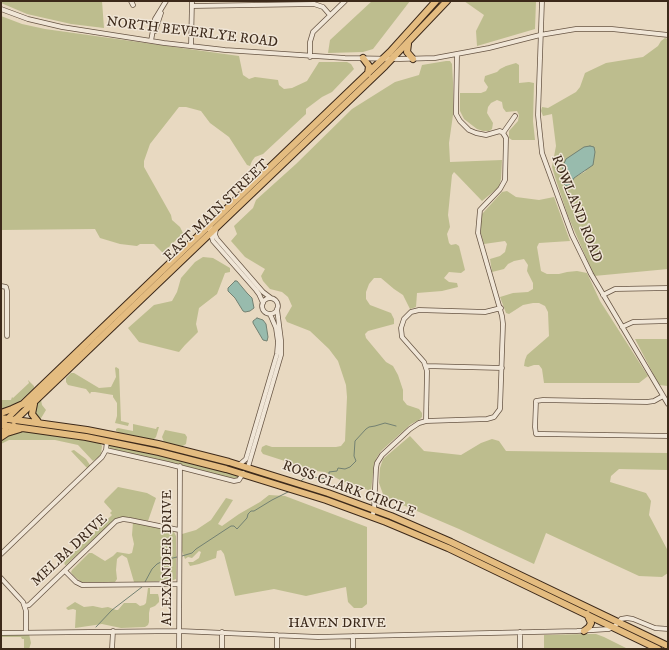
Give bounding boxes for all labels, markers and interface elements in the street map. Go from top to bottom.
street label: NORTH BEVERLYE ROAD [105,14,279,52]
street label: ROWLAND ROAD [547,153,605,265]
street label: EAST MAIN STREET [161,157,273,265]
street label: ROSS CLARK CIRCLE [280,458,418,522]
street label: ALEXANDER DRIVE [160,490,176,626]
street label: MELBA DRIVE [29,512,111,590]
street label: HAVEN DRIVE [288,616,386,632]

